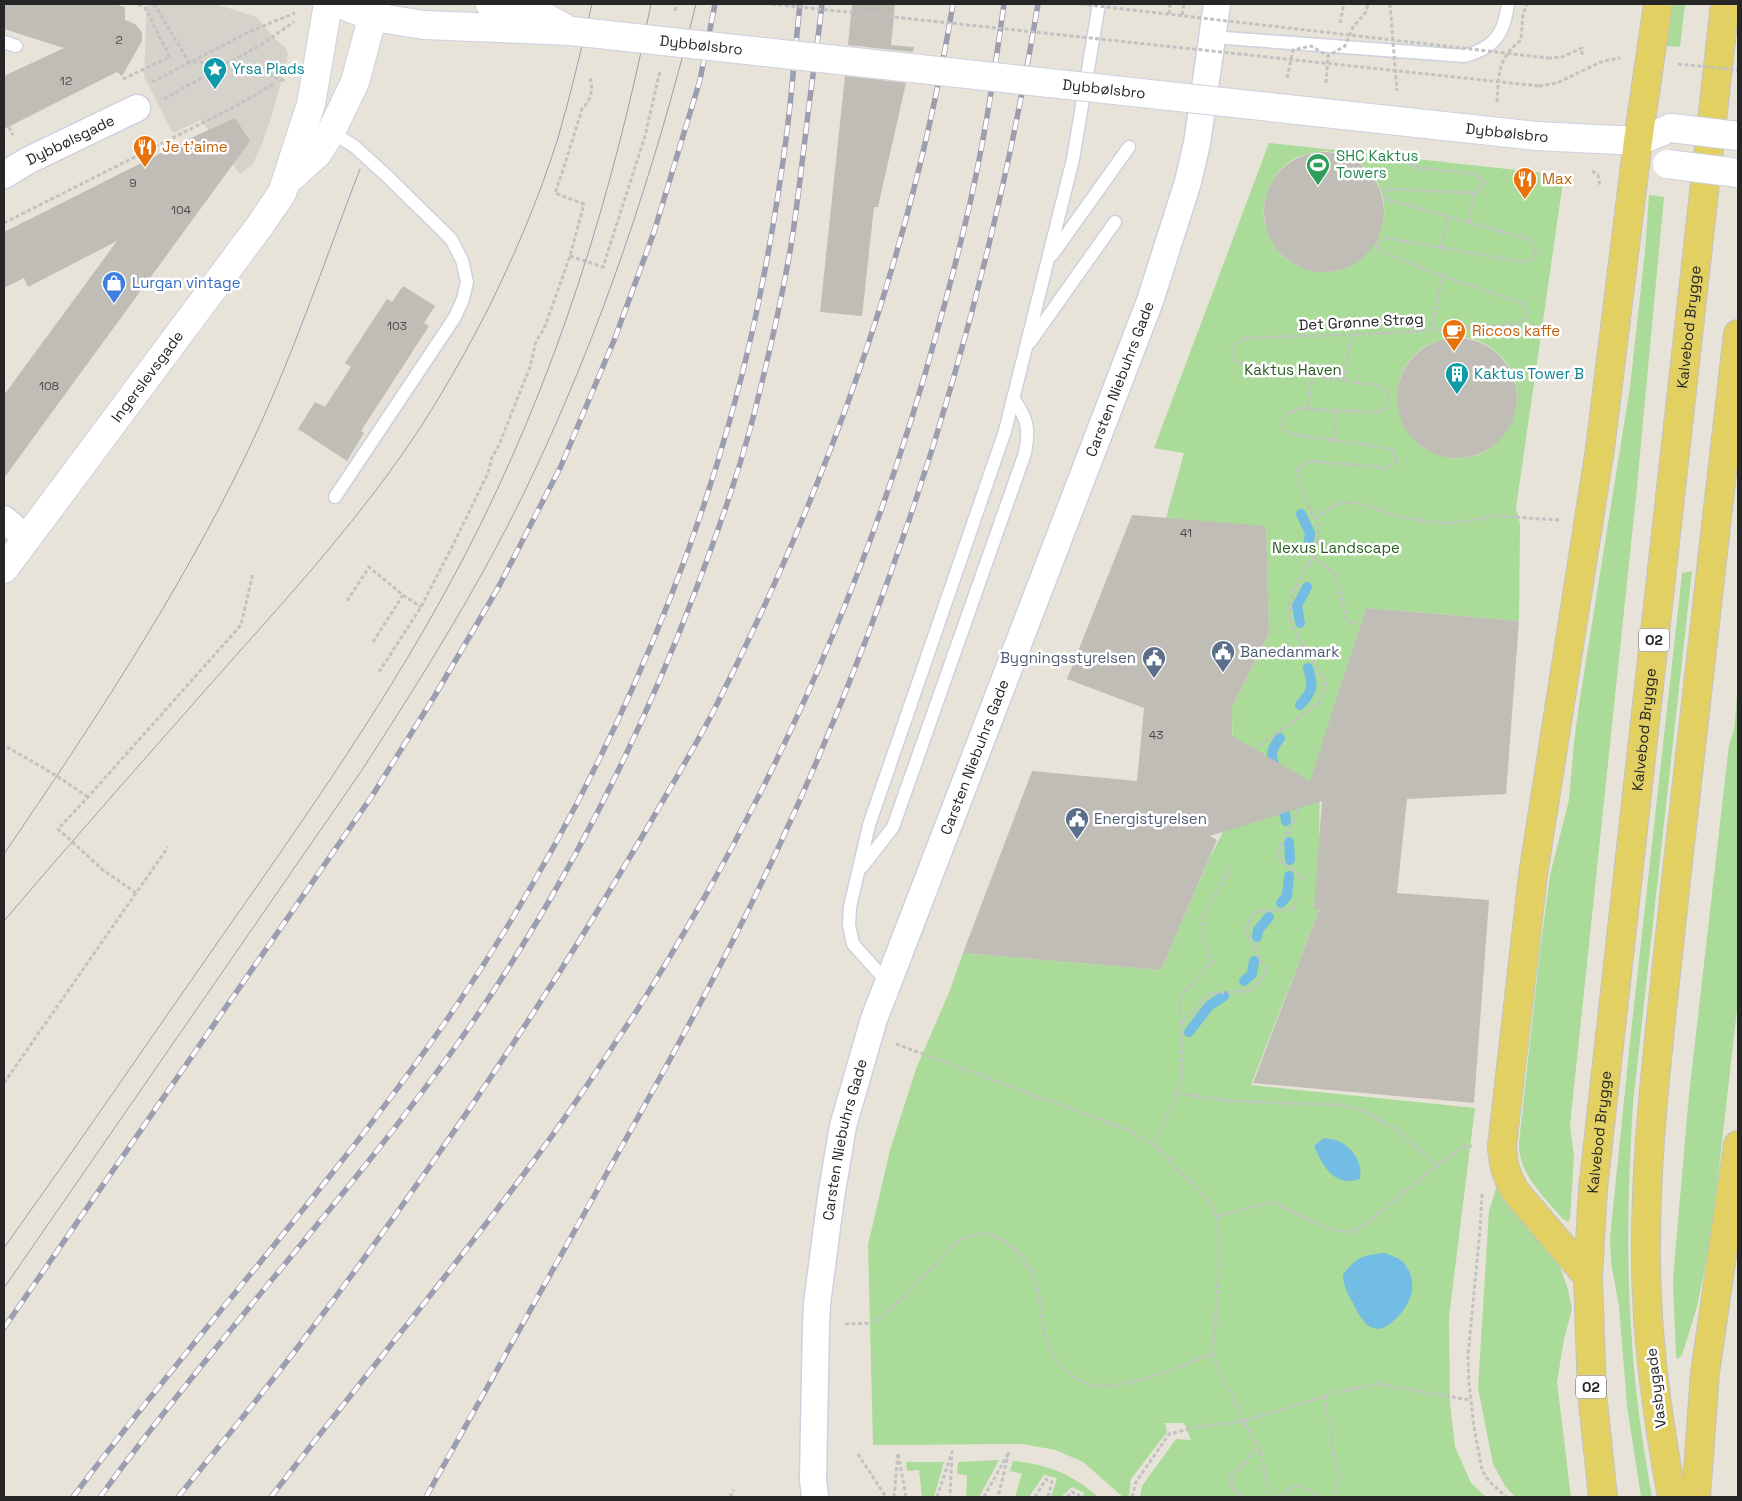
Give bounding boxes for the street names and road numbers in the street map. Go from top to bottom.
street label: Dybbølsbro [659,31,744,59]
street label: Dybbølsbro [1061,75,1147,102]
street label: Dybbølsgade [23,110,118,169]
street label: Dybbølsbro [1464,119,1550,146]
street label: Kalvebod Brygge [1672,264,1705,390]
street label: Carsten Niebuhrs Gade [1081,298,1158,459]
street label: Det Grønne Strøg [1298,309,1424,334]
street label: Ingerslevsgade [107,327,187,426]
road number: O2 [1639,628,1669,652]
street label: Kalvebod Brygge [1627,667,1660,792]
street label: Carsten Niebuhrs Gade [936,677,1013,837]
street label: Carsten Niebuhrs Gade [818,1056,871,1221]
street label: Kalvebod Brygge [1583,1070,1615,1194]
street label: Vasbygade [1641,1347,1670,1429]
road number: O2 [1576,1375,1606,1398]

